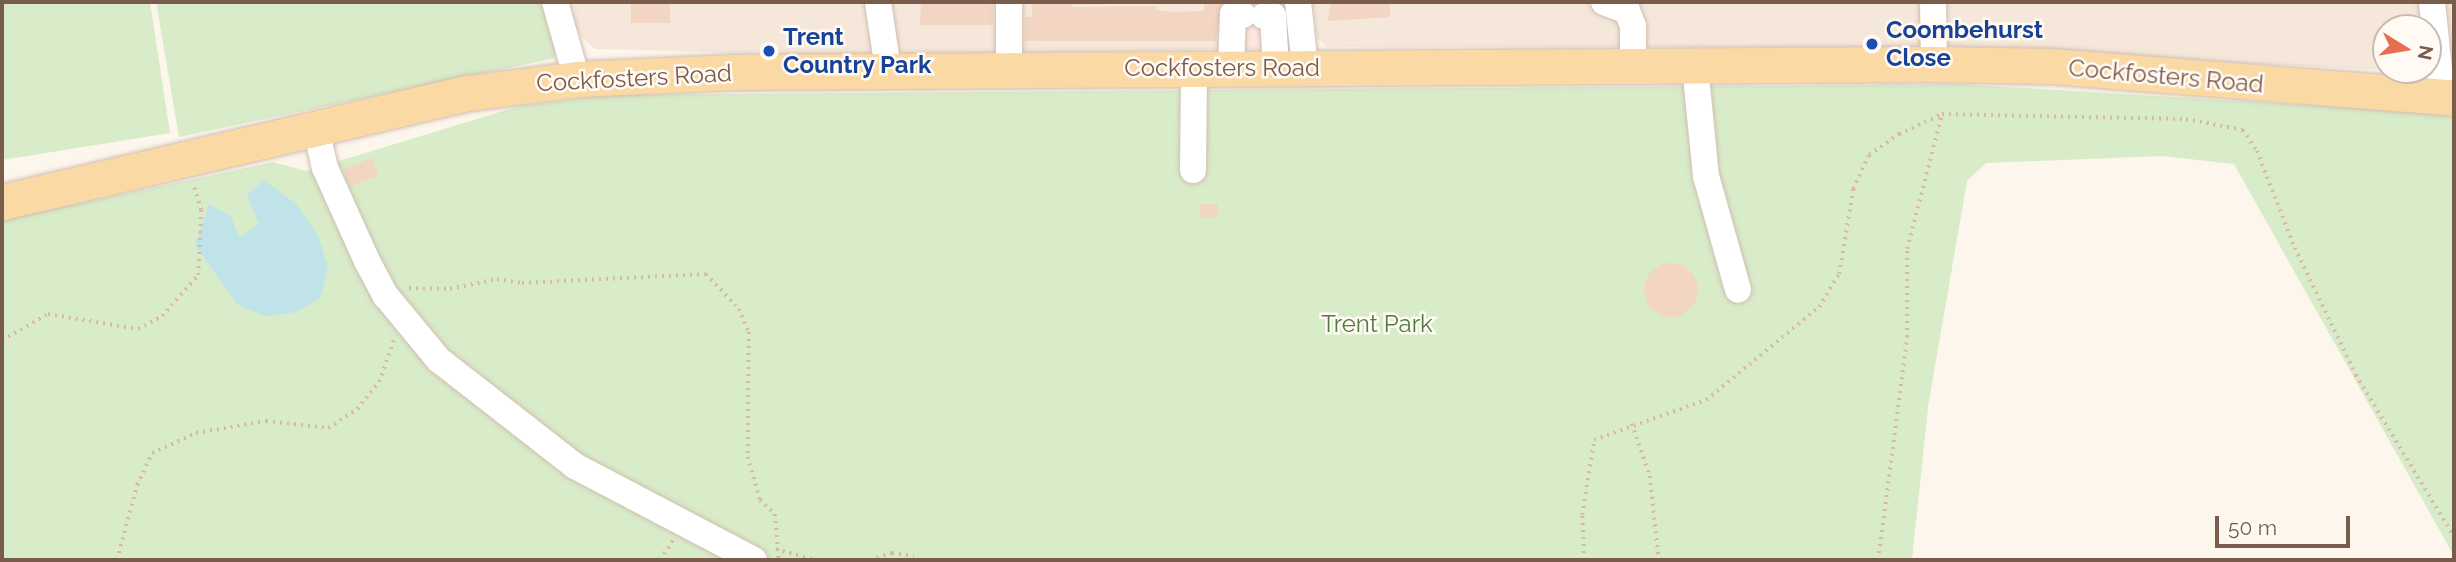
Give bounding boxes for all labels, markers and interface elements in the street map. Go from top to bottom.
north arrow [2372,14,2442,84]
place label: Coombehurst Close [1886,16,2043,72]
place label: Trent Country Park [783,23,932,79]
marker: Coombehurst Close [1864,36,1880,52]
marker: Trent Country Park [761,43,777,59]
text: N [2413,43,2438,62]
street label: Cockfosters Road [2067,53,2265,99]
street label: Cockfosters Road [1124,54,1320,82]
street label: Cockfosters Road [536,58,732,98]
park label: Trent Park [1321,310,1433,338]
scale bar [2218,503,2353,546]
text: 50 m [2228,515,2277,540]

